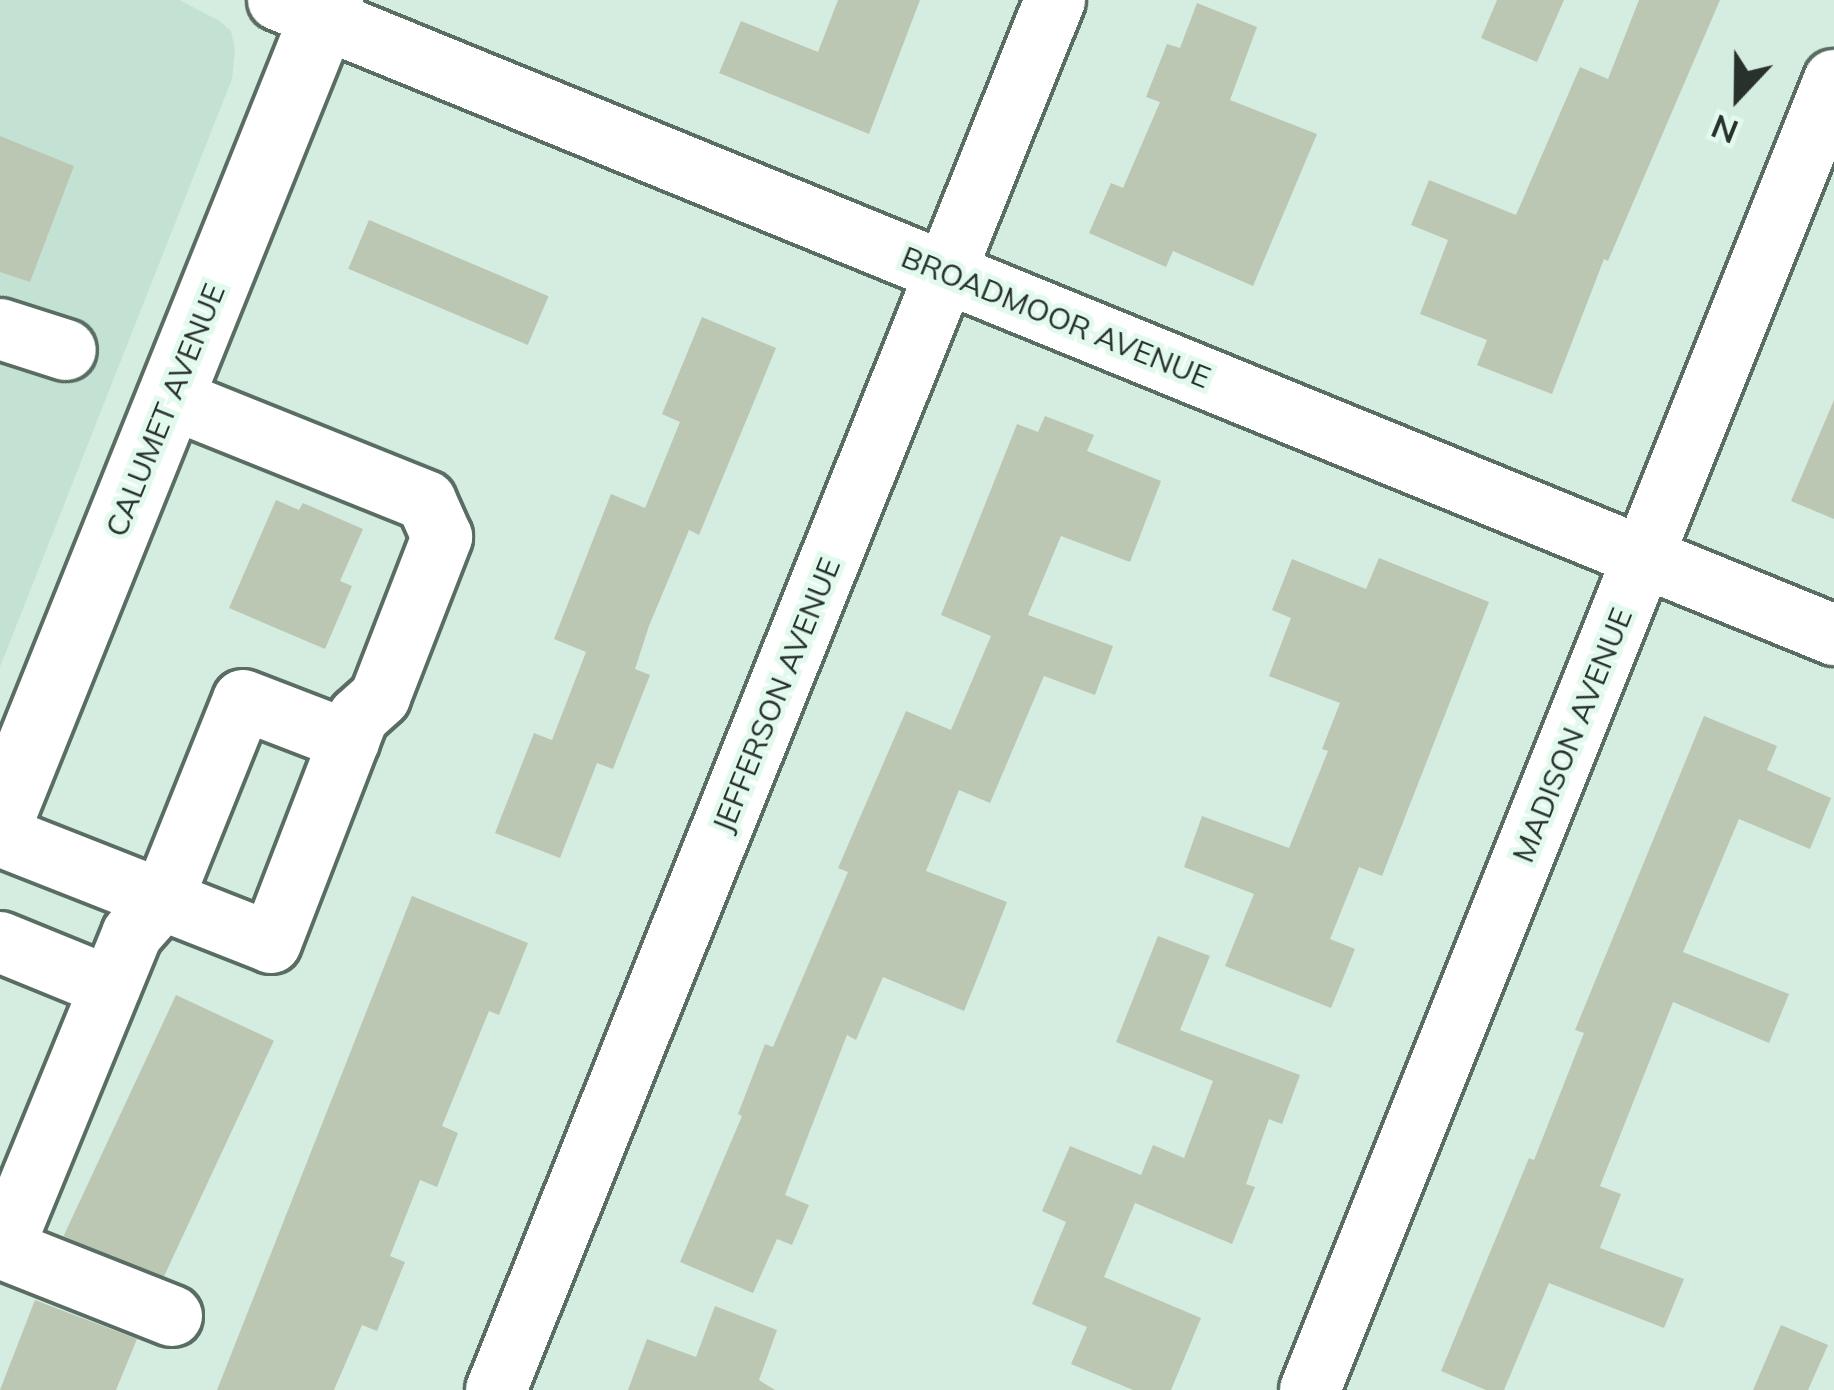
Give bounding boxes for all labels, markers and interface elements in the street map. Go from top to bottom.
north arrow [1678,36,1798,156]
text: N [1705,106,1744,154]
street label: BROADMOOR AVENUE [896,239,1216,395]
street label: CALUMET AVENUE [98,278,232,542]
street label: JEFFERSON AVENUE [704,553,848,837]
street label: MADISON AVENUE [1505,603,1639,867]

